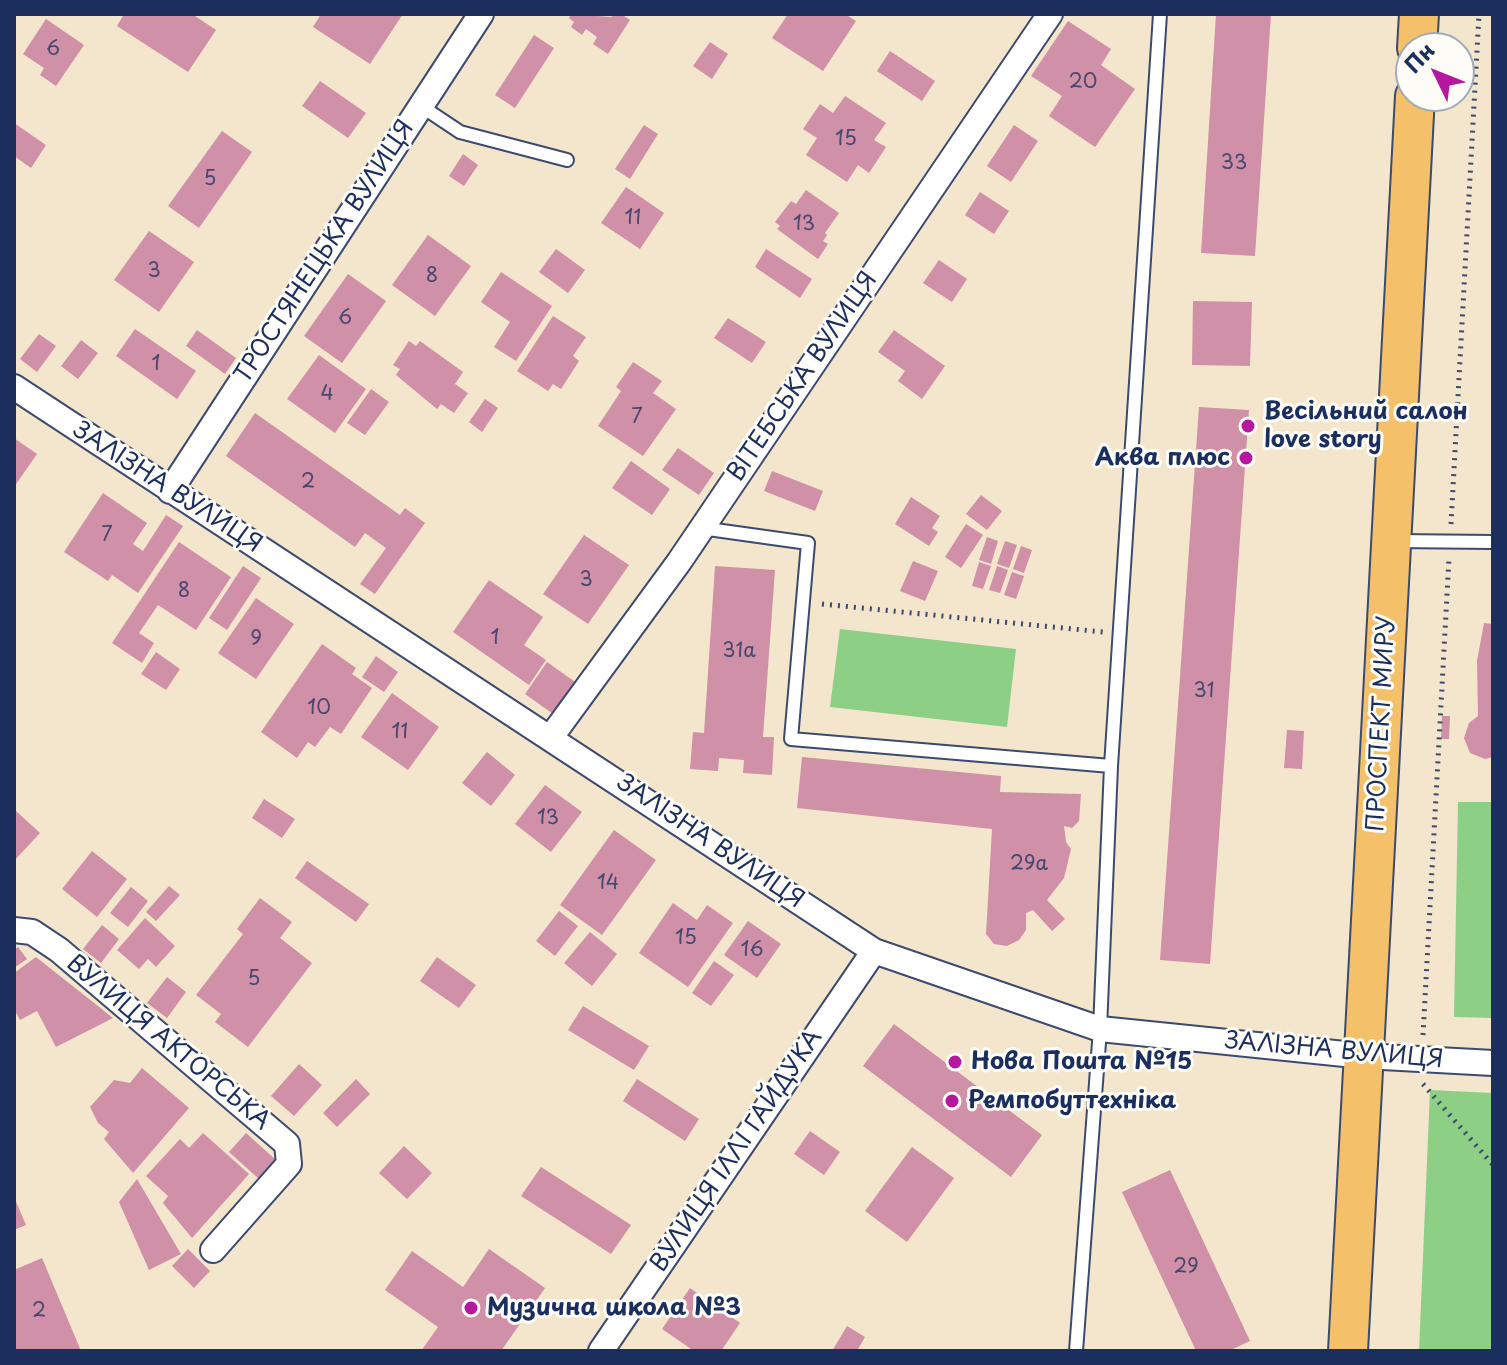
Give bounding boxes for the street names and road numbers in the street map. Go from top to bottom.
street label: ТРОСТЯНЕЦЬКА ВУЛИЦЯ [229,115,421,389]
street label: ВІТЕБСЬКА ВУЛИЦЯ [722,267,884,487]
street label: ЗАЛІЗНА ВУЛИЦЯ [67,416,267,560]
street label: ПРОСПЕКТ МИРУ [1362,615,1402,833]
street label: ЗАЛІЗНА ВУЛИЦЯ [611,769,809,915]
street label: ВУЛИЦЯ АКТОРСЬКА [60,949,276,1137]
street label: ВУЛИЦЯ ІЛЛІ ГАЙДУКА [645,1024,829,1278]
street label: ЗАЛІЗНА ВУЛИЦЯ [1223,1027,1445,1075]

